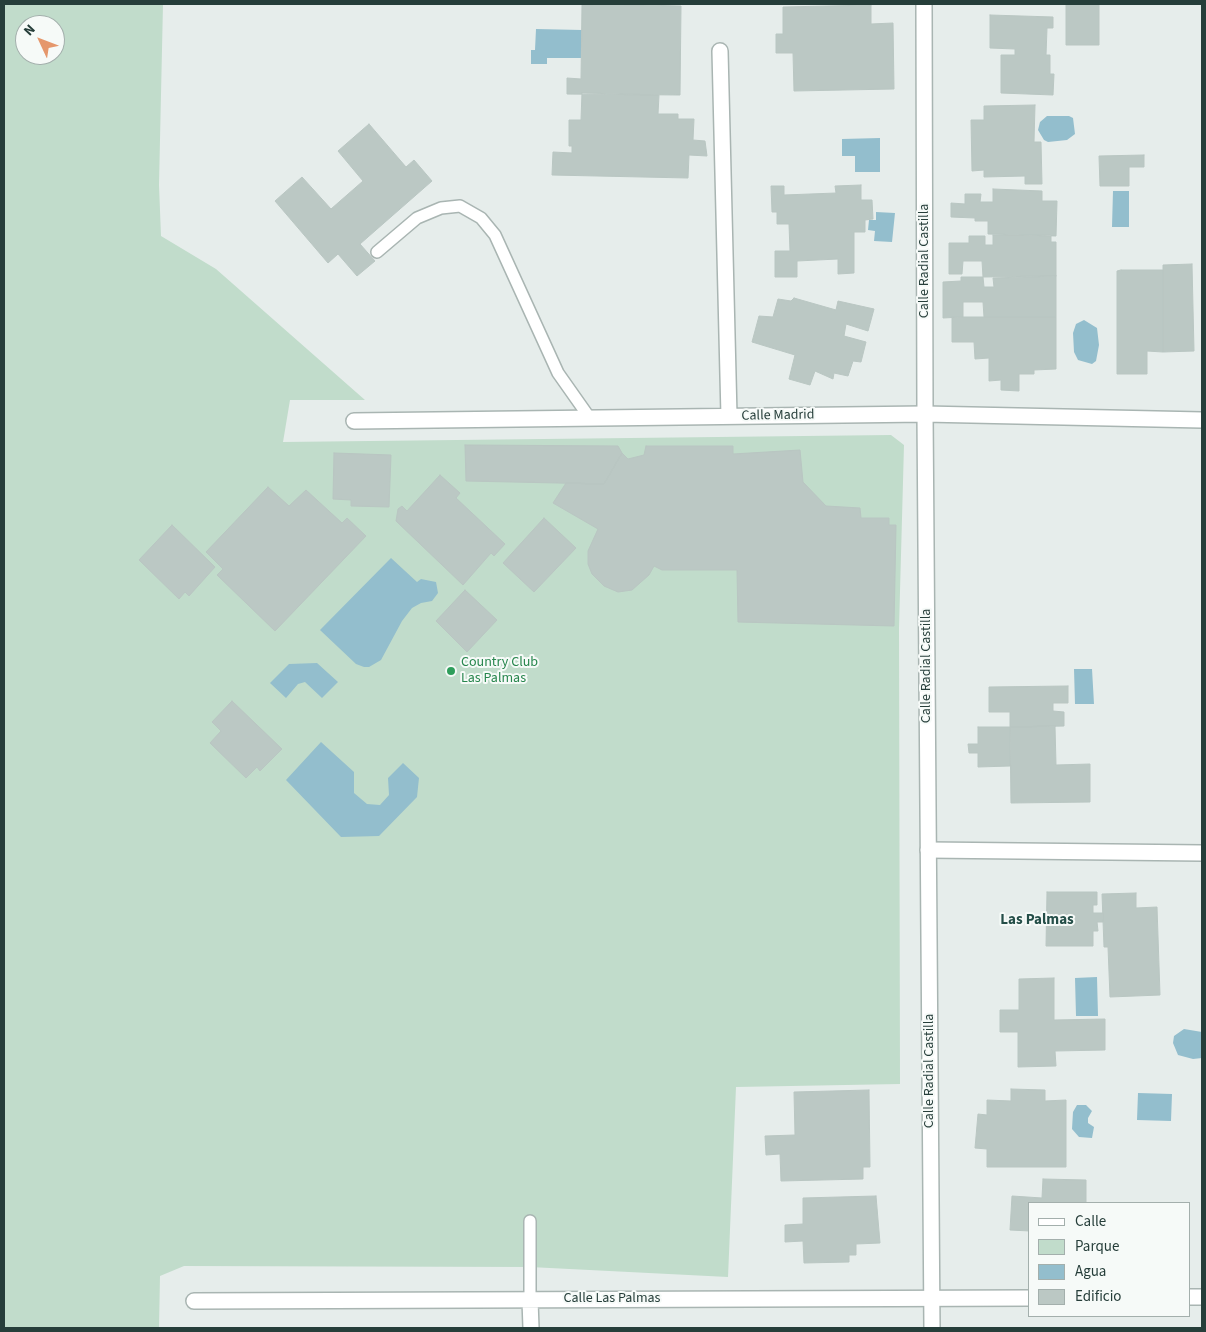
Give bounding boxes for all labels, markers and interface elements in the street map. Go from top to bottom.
north arrow [15,15,65,65]
text: N [19,20,40,41]
street label: Calle Radial Castilla [917,204,933,318]
street label: Calle Madrid [741,407,815,425]
street label: Calle Radial Castilla [919,609,935,723]
place label: Country Club Las Palmas [461,655,538,688]
marker: Country Club Las Palmas [445,665,457,677]
district label: Las Palmas [1000,912,1074,930]
street label: Calle Radial Castilla [922,1014,938,1128]
legend [1028,1202,1191,1317]
text: Calle [1075,1211,1106,1232]
text: Parque [1075,1236,1119,1257]
text: Agua [1075,1261,1106,1282]
text: Edificio [1075,1286,1122,1307]
street label: Calle Las Palmas [564,1291,660,1307]

